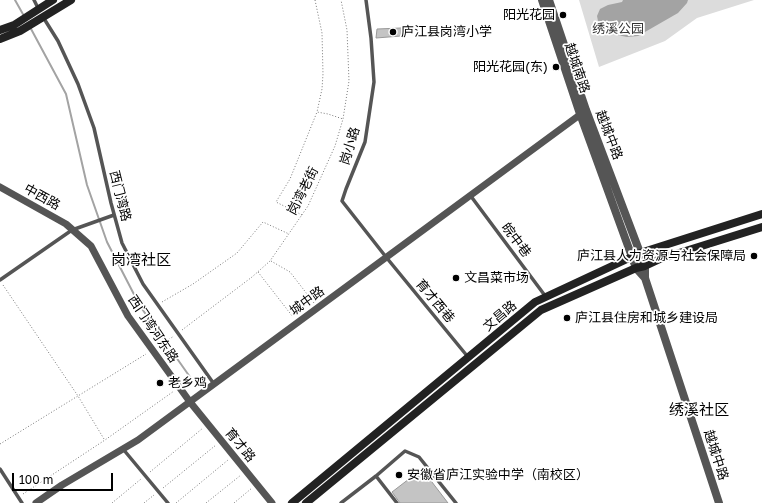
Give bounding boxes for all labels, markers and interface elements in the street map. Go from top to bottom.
place label: 阳光花园 [503,7,555,23]
marker: 阳光花园 [558,10,568,20]
park label: 绣溪公园 [592,21,644,37]
place label: 庐江县岗湾小学 [401,24,492,40]
marker: 庐江县岗湾小学 [388,27,398,37]
street label: 越城南路 [561,41,593,95]
place label: 阳光花园(东) [473,59,548,75]
marker: 阳光花园(东) [551,62,561,72]
street label: 越城中路 [592,108,626,162]
street label: 岗小路 [337,125,363,167]
street label: 岗湾老街 [284,164,322,218]
street label: 西门湾路 [106,169,134,223]
street label: 中西路 [21,181,63,213]
street label: 皖中巷 [498,220,534,260]
place label: 庐江县人力资源与社会保障局 [577,248,746,264]
district label: 岗湾社区 [111,251,171,269]
marker: 庐江县人力资源与社会保障局 [749,251,759,261]
place label: 文昌菜市场 [464,270,529,286]
marker: 文昌菜市场 [451,273,461,283]
street label: 育才西巷 [412,276,458,326]
street label: 城中路 [287,283,327,319]
street label: 西门湾河东路 [125,292,181,366]
street label: 文昌路 [480,297,520,335]
place label: 庐江县住房和城乡建设局 [575,310,718,326]
marker: 庐江县住房和城乡建设局 [562,313,572,323]
place label: 老乡鸡 [168,375,207,391]
marker: 老乡鸡 [155,378,165,388]
district label: 绣溪社区 [669,401,729,419]
street label: 育才路 [222,425,258,465]
street label: 越城中路 [701,428,731,482]
scale bar [14,465,115,491]
place label: 安徽省庐江实验中学（南校区） [407,467,589,483]
marker: 安徽省庐江实验中学（南校区） [394,470,404,480]
text: 100 m [19,472,53,487]

